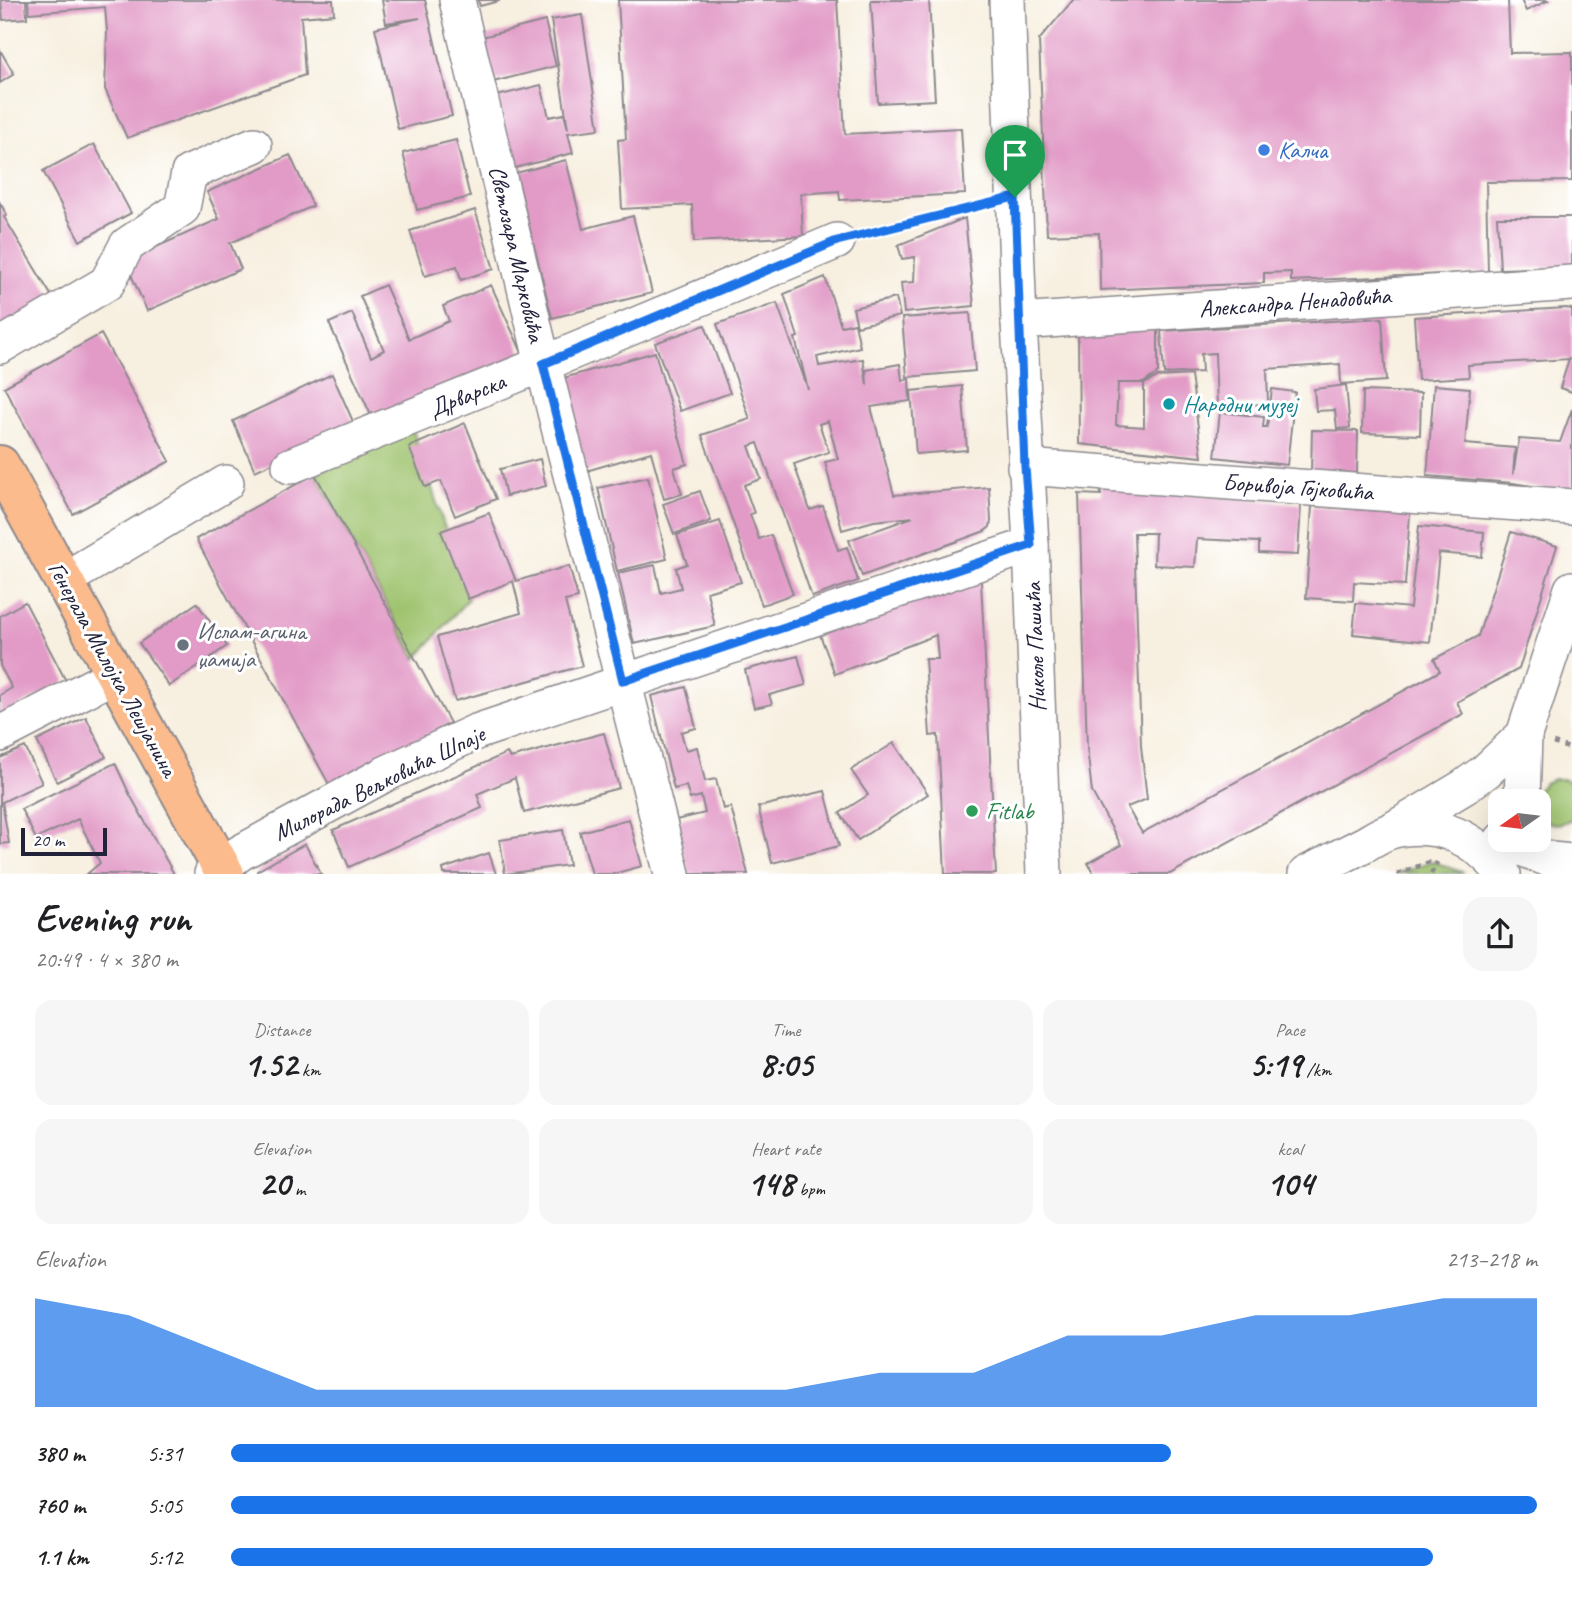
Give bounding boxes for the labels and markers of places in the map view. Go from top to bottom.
pin [985,125,1045,197]
place label: Калча [1278,135,1329,165]
marker: Калча [1256,142,1272,158]
place label: Народни музеј [1183,389,1300,419]
marker: Народни музеј [1161,396,1177,412]
place label: Ислам-агина џамија [197,616,308,674]
marker: Ислам-агина џамија [175,637,191,653]
place label: Fitlab [986,796,1035,826]
marker: Fitlab [964,803,980,819]

